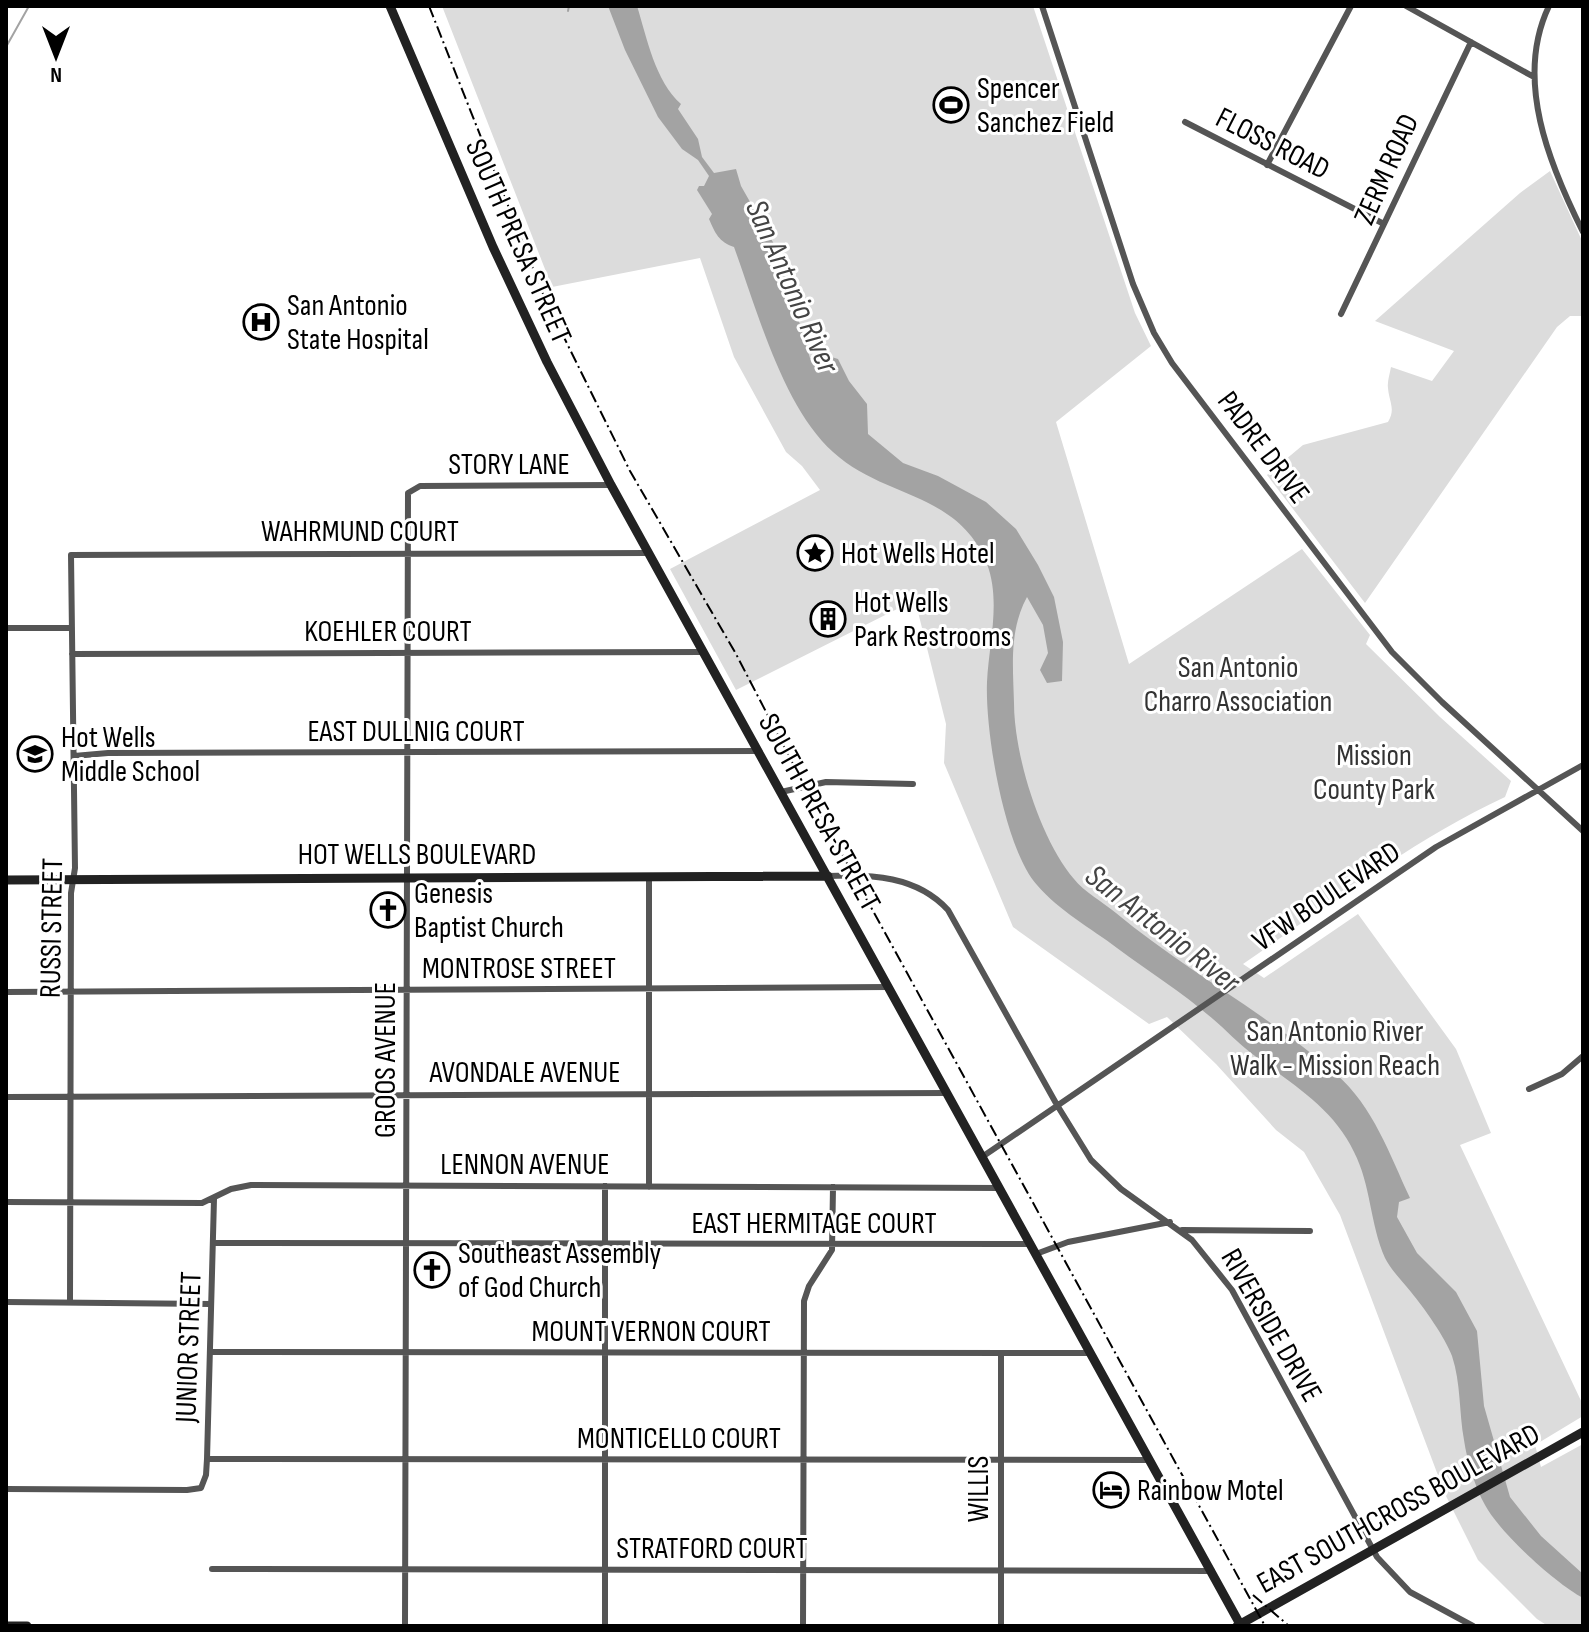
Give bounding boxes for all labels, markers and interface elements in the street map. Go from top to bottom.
north arrow [16,16,96,96]
text: N [50,61,62,88]
place label: Spencer Sanchez Field [977,71,1114,141]
sports icon: Spencer Sanchez Field [932,86,970,124]
street label: FLOSS ROAD [1210,100,1335,188]
street label: ZERM ROAD [1347,109,1427,230]
street label: SOUTH PRESA STREET [457,134,579,349]
water label: San Antonio River [736,194,848,380]
place label: San Antonio State Hospital [287,288,429,358]
hospital icon: San Antonio State Hospital [242,303,280,341]
street label: PADRE DRIVE [1209,384,1317,511]
street label: STORY LANE [448,447,570,483]
street label: WAHRMUND COURT [261,514,459,550]
place icon: Hot Wells Hotel [796,534,834,572]
place label: Hot Wells Hotel [841,536,995,572]
place label: Hot Wells Park Restrooms [854,585,1011,655]
building icon: Hot Wells Park Restrooms [809,600,847,638]
street label: KOEHLER COURT [304,614,472,650]
park label: San Antonio Charro Association [1144,650,1332,720]
street label: SOUTH PRESA STREET [750,708,888,917]
street label: EAST DULLNIG COURT [307,714,525,750]
place label: Hot Wells Middle School [61,720,200,790]
school or university icon: Hot Wells Middle School [16,735,54,773]
park label: Mission County Park [1313,738,1435,808]
street label: VFW BOULEVARD [1246,834,1407,959]
street label: HOT WELLS BOULEVARD [298,837,536,873]
water label: San Antonio River [1077,857,1248,1002]
street label: RUSSI STREET [33,858,71,998]
place label: Genesis Baptist Church [414,876,564,946]
church icon: Genesis Baptist Church [369,891,407,929]
street label: MONTROSE STREET [422,951,616,987]
street label: GROOS AVENUE [368,982,404,1138]
park label: San Antonio River Walk - Mission Reach [1230,1014,1440,1084]
street label: AVONDALE AVENUE [428,1055,621,1091]
street label: LENNON AVENUE [440,1147,610,1183]
street label: EAST HERMITAGE COURT [691,1206,937,1242]
place label: Southeast Assembly of God Church [458,1236,662,1306]
street label: RIVERSIDE DRIVE [1213,1242,1329,1409]
church icon: Southeast Assembly of God Church [413,1251,451,1289]
street label: JUNIOR STREET [168,1271,210,1424]
street label: MOUNT VERNON COURT [531,1314,771,1350]
street label: EAST SOUTHCROSS BOULEVARD [1251,1416,1546,1602]
street label: MONTICELLO COURT [577,1421,781,1457]
street label: WILLIS [961,1456,997,1522]
hotel icon: Rainbow Motel [1092,1471,1130,1509]
place label: Rainbow Motel [1137,1473,1284,1509]
street label: STRATFORD COURT [616,1531,808,1567]

